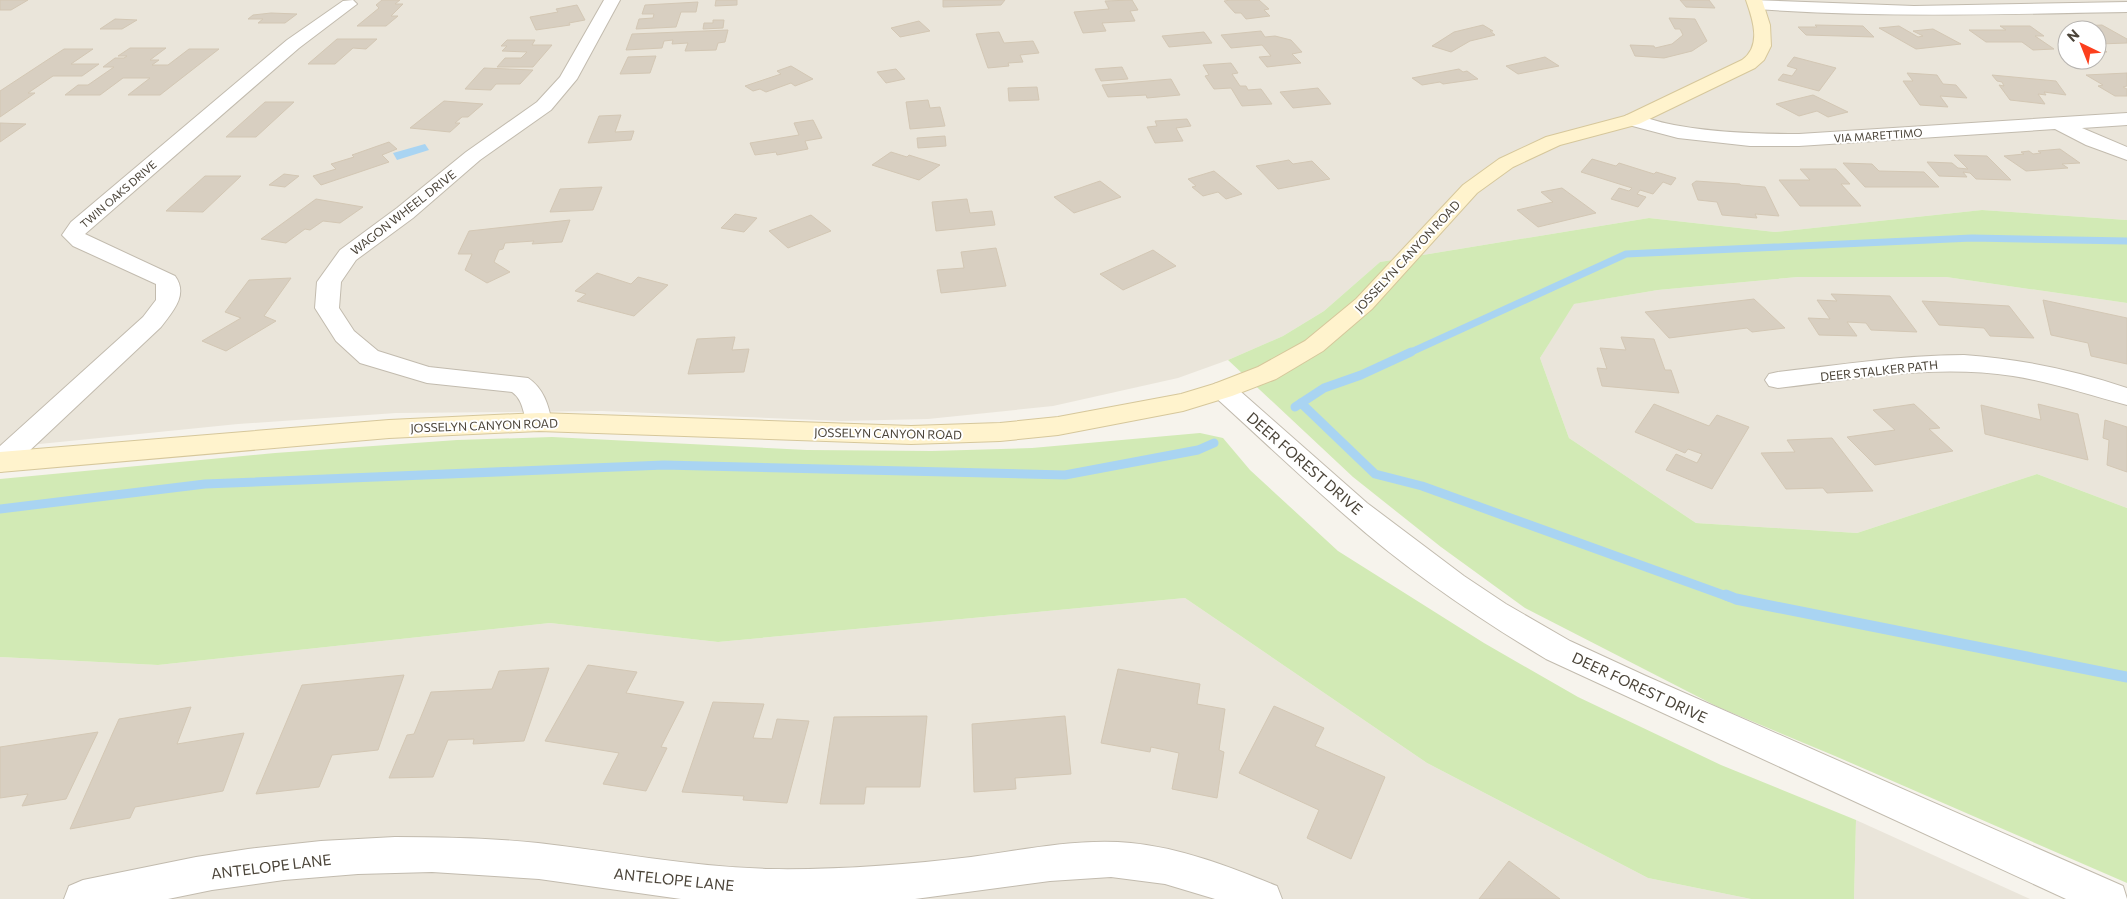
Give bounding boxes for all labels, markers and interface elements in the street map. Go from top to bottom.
north arrow [2057,20,2107,70]
text: N [2063,25,2082,45]
street label: VIA MARETTIMO [1833,125,1923,145]
street label: TWIN OAKS DRIVE [77,157,159,231]
street label: WAGON WHEEL DRIVE [348,167,458,257]
street label: JOSSELYN CANYON ROAD [1352,197,1463,315]
street label: DEER STALKER PATH [1819,357,1939,383]
street label: DEER FOREST DRIVE [1244,408,1367,518]
street label: JOSSELYN CANYON ROAD [410,415,558,436]
street label: JOSSELYN CANYON ROAD [814,425,962,442]
street label: DEER FOREST DRIVE [1570,648,1711,726]
street label: ANTELOPE LANE [210,850,332,882]
street label: ANTELOPE LANE [613,864,735,894]

